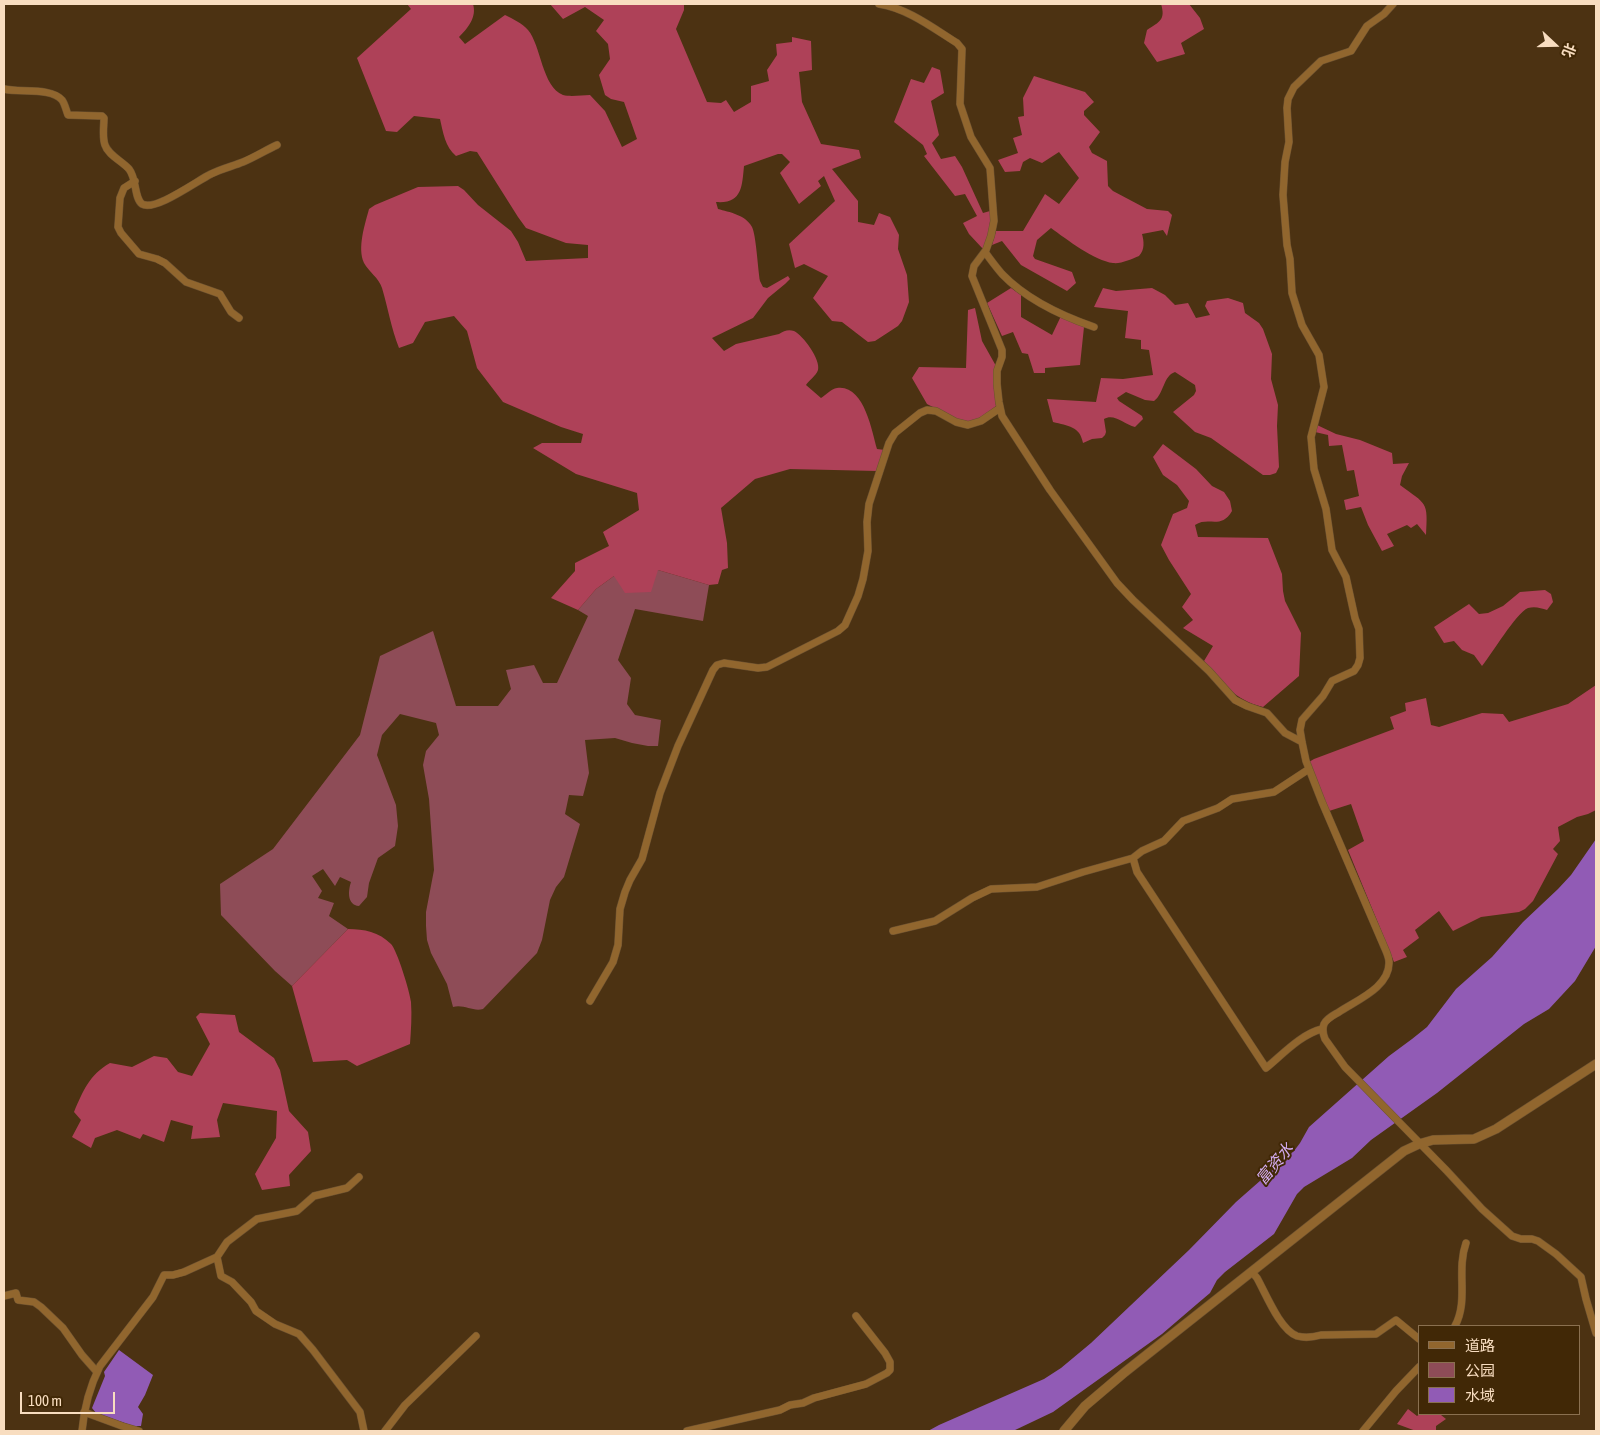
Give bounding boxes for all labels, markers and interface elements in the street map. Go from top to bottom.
north arrow [1530,20,1580,70]
text: 北 [1559,41,1579,60]
water label: 富资水 [1252,1139,1298,1189]
legend [1418,1325,1580,1415]
text: 道路 [1465,1337,1495,1354]
text: 公园 [1465,1362,1495,1379]
scale bar [22,1382,118,1414]
text: 水域 [1465,1387,1495,1404]
text: 100 m [28,1392,62,1409]

